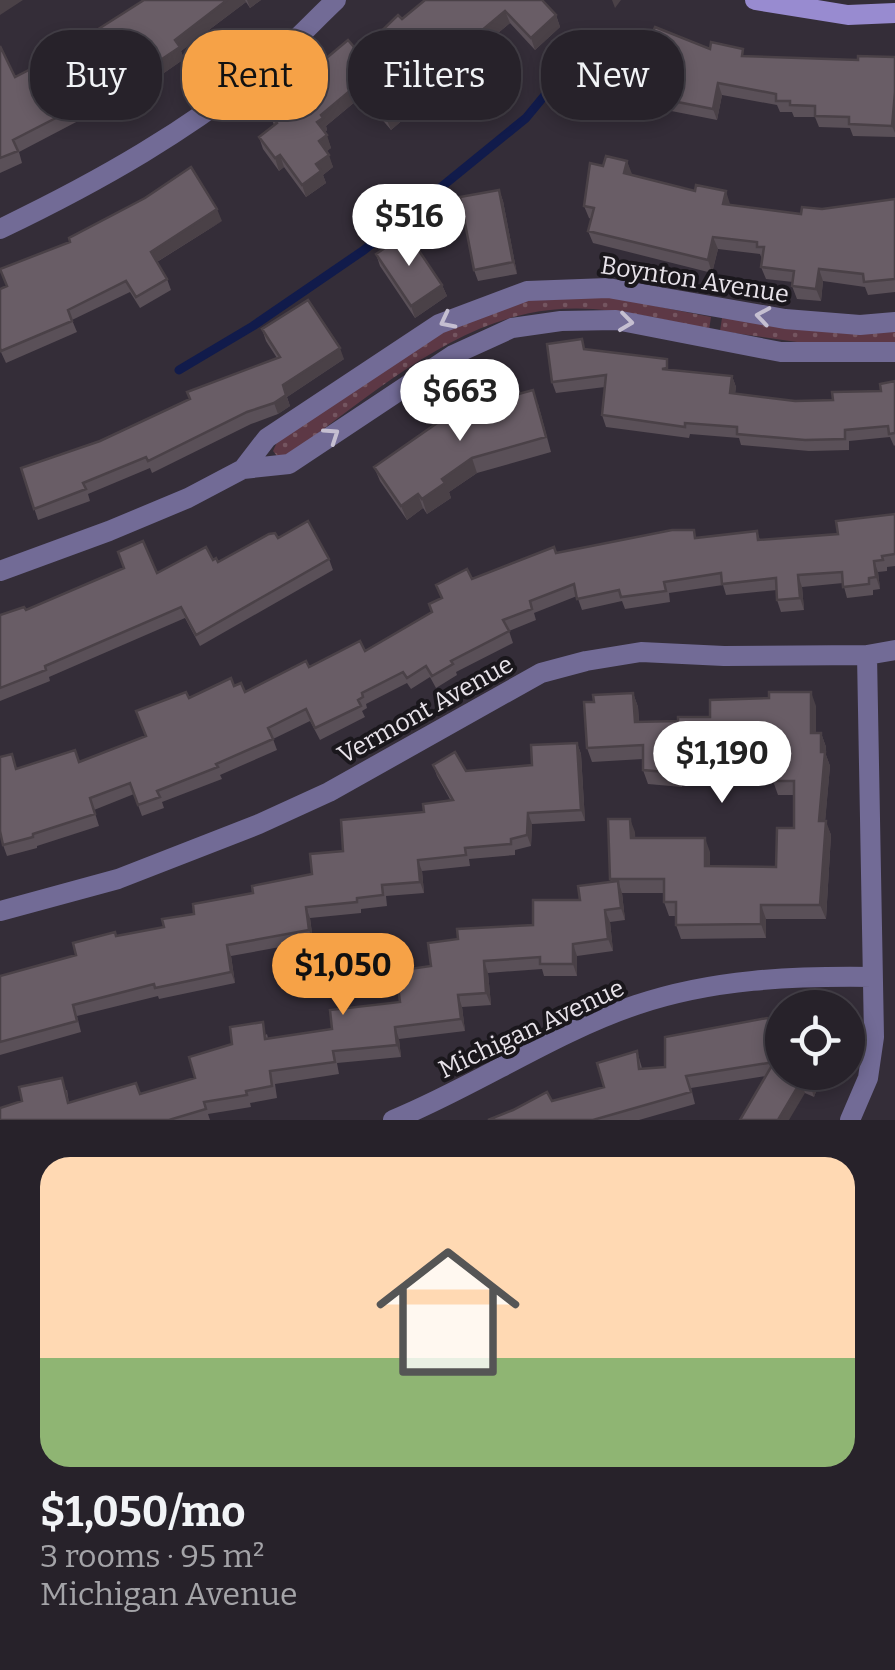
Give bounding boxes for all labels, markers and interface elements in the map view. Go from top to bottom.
chip: Buy [30,30,162,120]
chip: Rent [182,30,328,120]
chip: Filters [348,30,521,120]
chip: New [541,30,684,120]
pin: $516 [350,184,468,269]
text: $516 [374,197,444,235]
street label: Boynton Avenue [598,250,791,310]
one-way arrow [755,306,771,327]
one-way arrow [439,309,457,328]
one-way arrow [619,311,635,332]
pin: $663 [401,359,519,444]
text: $663 [422,372,498,410]
one-way arrow [321,429,339,448]
street label: Vermont Avenue [333,649,518,770]
pin: $1,190 [641,721,803,806]
text: $1,190 [675,734,769,772]
pin: $1,050 [262,933,424,1018]
text: $1,050 [294,946,392,984]
street label: Michigan Avenue [434,973,629,1085]
map controls [765,990,865,1090]
button: locate [765,990,865,1090]
icon: home [358,1222,538,1402]
text: $1,050/mo [40,1487,245,1537]
text: 3 rooms · 95 m² [40,1537,264,1575]
text: Michigan Avenue [40,1575,298,1613]

